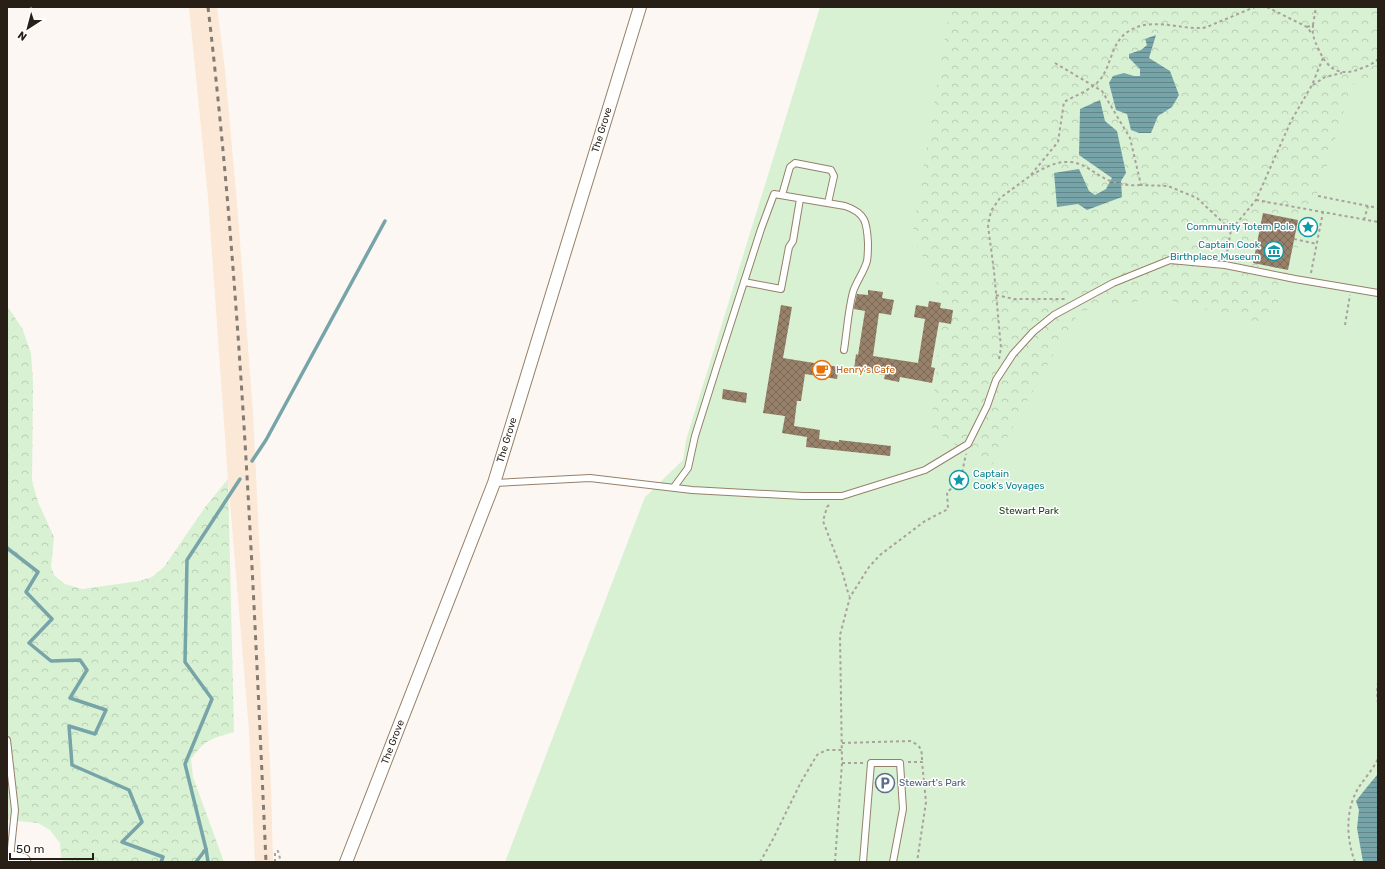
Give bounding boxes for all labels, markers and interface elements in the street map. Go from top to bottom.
north arrow [8,8,48,48]
text: N [15,28,29,43]
street label: The Grove [589,106,615,154]
place icon: Community Totem Pole [1297,216,1319,238]
place label: Community Totem Pole [1186,221,1294,233]
place label: Captain Cook Birthplace Museum [1170,239,1261,263]
museum icon: Captain Cook Birthplace Museum [1263,240,1285,262]
cafe icon: Henry's Cafe [811,359,833,381]
place label: Henry's Cafe [836,364,896,376]
street label: The Grove [494,416,520,464]
place label: Captain Cook's Voyages [973,468,1045,492]
place icon: Captain Cook's Voyages [948,469,970,491]
park label: Stewart Park [999,505,1060,517]
street label: The Grove [379,718,407,766]
parking icon: Stewart's Park [874,772,896,794]
place label: Stewart's Park [899,777,967,789]
scale bar [10,835,93,861]
text: 50 m [16,842,44,856]

